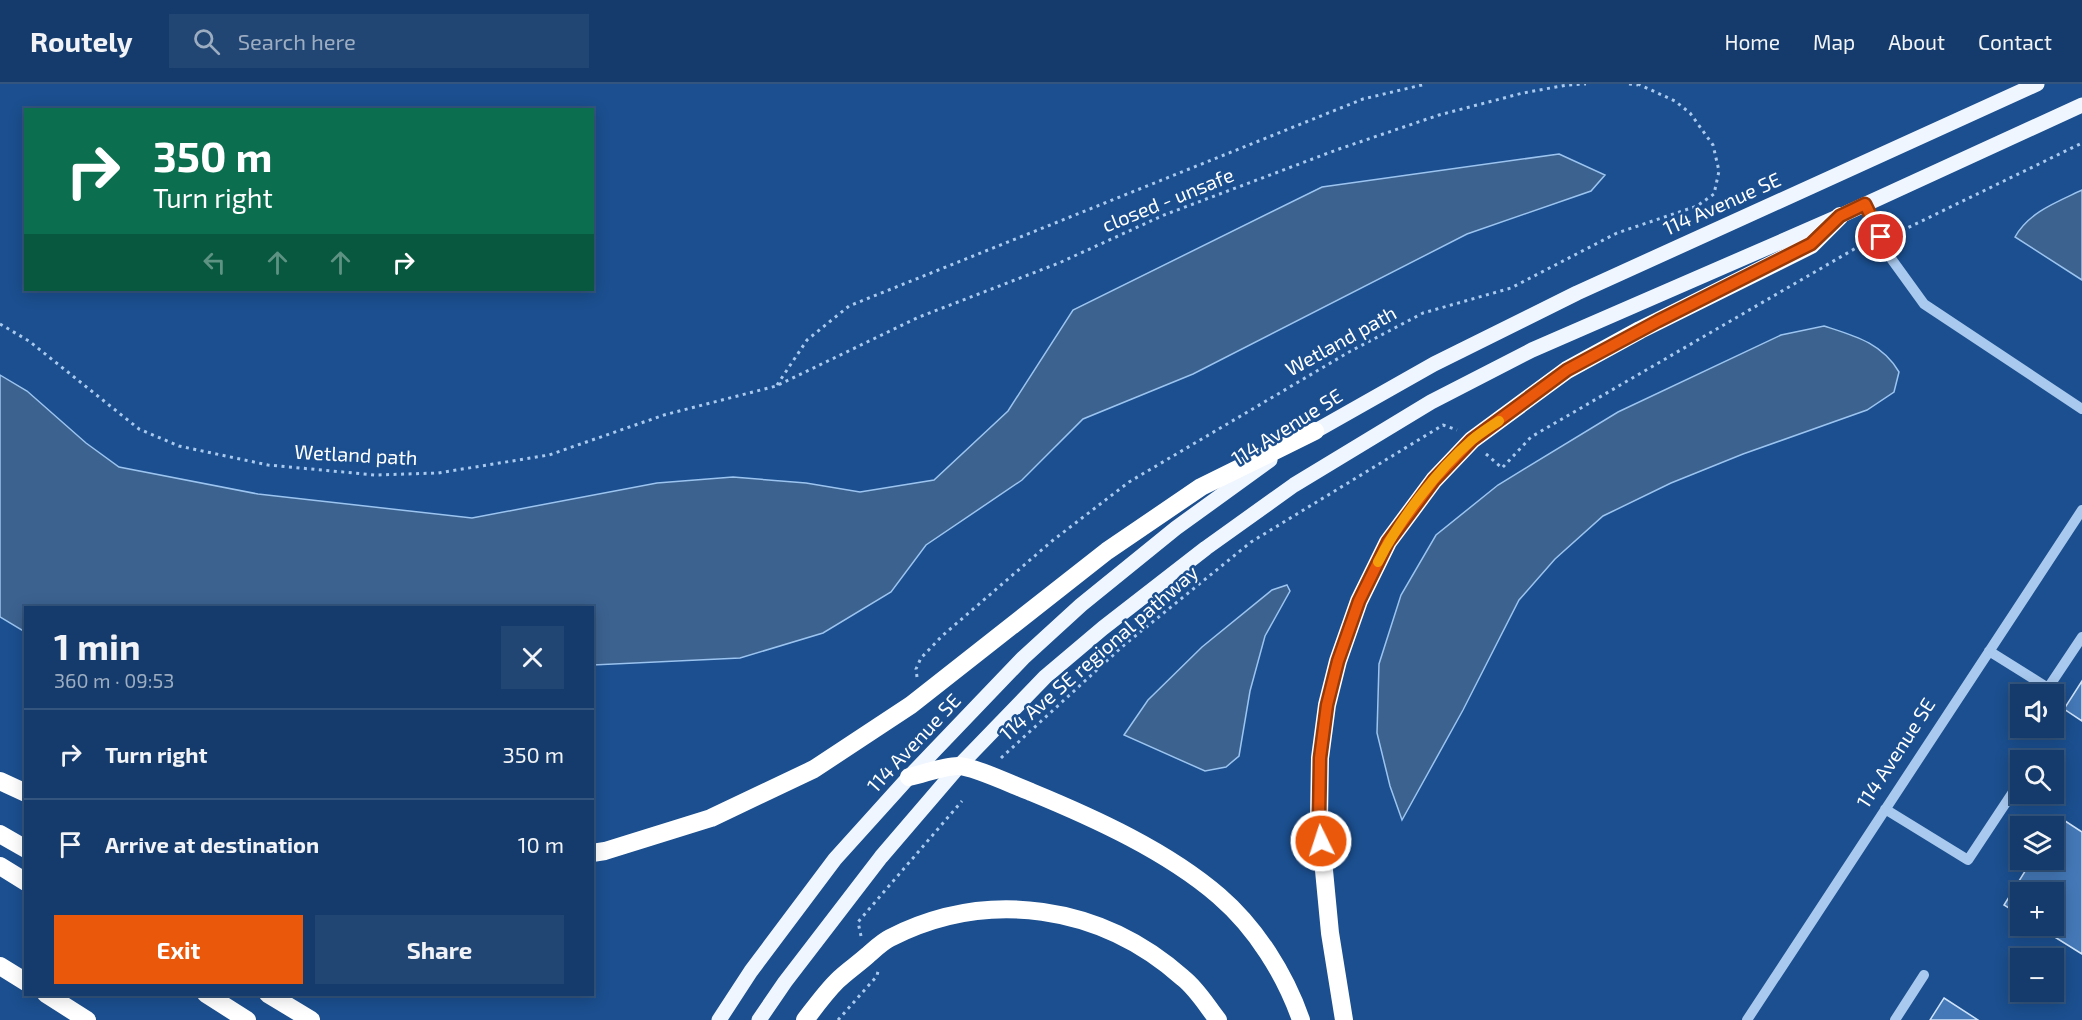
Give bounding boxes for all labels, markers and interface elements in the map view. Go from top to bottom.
search box [169,14,589,68]
text: Routely [30,24,133,58]
icon: search [190,25,223,58]
text: Search here [238,28,356,54]
text: Home [1724,29,1780,54]
text: Map [1813,29,1855,54]
text: About [1888,29,1945,54]
text: Contact [1978,29,2052,54]
text: 350 m [153,130,273,180]
icon: right [54,132,132,210]
street label: closed - unsafe [1098,162,1237,236]
street label: 114 Avenue SE [1659,166,1784,240]
text: Turn right [153,181,273,213]
pin [1855,211,1906,262]
icon: arrive [1864,220,1897,253]
icon: left [198,246,231,279]
icon: ahead [261,246,294,279]
icon: ahead [324,246,357,279]
icon: right [387,246,420,279]
street label: Wetland path [1281,300,1400,380]
street label: 114 Avenue SE [1227,383,1346,470]
street label: Wetland path [294,439,418,469]
street label: 114 Ave SE regional pathway [994,559,1203,745]
text: 1 min [54,624,141,667]
button: close [501,626,564,689]
text: 360 m · 09:53 [54,668,174,692]
map controls [2010,684,2064,1002]
button: sound [2010,684,2064,738]
street label: 114 Avenue SE [861,688,965,797]
street label: 114 Avenue SE [1851,693,1940,812]
icon: right [54,738,87,771]
text: Turn right [105,741,207,767]
text: 350 m [503,741,564,767]
button: search [2010,750,2064,804]
position arrow [1289,809,1353,873]
button: layers [2010,816,2064,870]
icon: arrive [54,828,87,861]
text: Arrive at destination [105,831,319,857]
text: 10 m [518,831,564,857]
button: + [2010,882,2064,936]
button: Exit [54,915,303,984]
button: Share [315,915,564,984]
button: − [2010,948,2064,1002]

